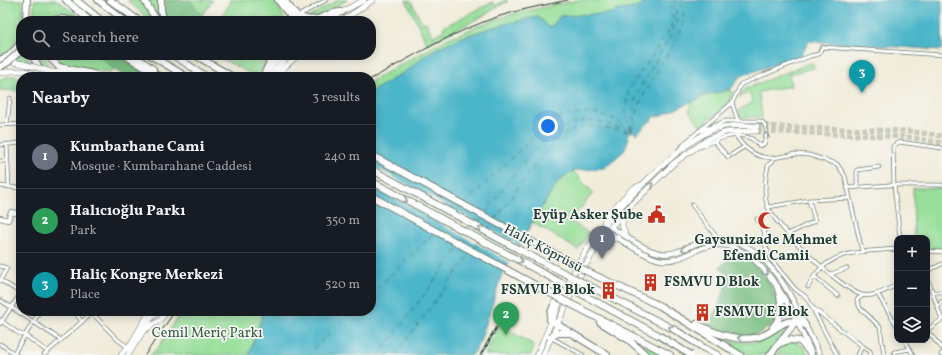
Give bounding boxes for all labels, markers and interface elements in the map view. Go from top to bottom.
search box [16,16,376,60]
icon: search [30,27,52,49]
text: Search here [62,28,139,49]
pin: 3 [849,60,875,93]
text: Nearby [32,87,90,110]
text: 3 results [312,89,360,107]
your location [538,116,558,136]
one-way arrow [761,132,770,138]
text: Kumbarhane Cami [70,137,205,158]
text: 1 [42,148,48,166]
text: 240 m [324,148,360,166]
text: Mosque · Kumbarahane Caddesi [70,158,252,176]
one-way arrow [646,182,654,190]
one-way arrow [401,195,408,202]
text: Halıcıoğlu Parkı [70,201,185,222]
public building icon: Eyüp Asker Şube [646,205,666,225]
place label: Eyüp Asker Şube [533,206,643,225]
mosque icon: Gaysunizade Mehmet Efendi Camii [756,210,776,230]
text: 2 [42,212,48,230]
text: 350 m [325,212,360,230]
street label: Haliç Köprüsü [500,220,586,278]
text: Park [70,222,97,240]
pin: 1 [589,226,615,259]
one-way arrow [478,227,485,234]
place label: Gaysunizade Mehmet Efendi Camii [695,231,837,266]
map controls [894,235,930,343]
button: + [894,235,930,271]
one-way arrow [680,244,688,252]
one-way arrow [515,257,523,264]
text: Haliç Kongre Merkezi [70,265,223,286]
one-way arrow [762,268,769,276]
button: − [894,271,930,307]
building icon: FSMVU D Blok [641,272,661,292]
place label: FSMVU D Blok [664,273,760,292]
text: 3 [42,276,48,294]
text: 520 m [325,276,360,294]
building icon: FSMVU B Blok [598,280,618,300]
place label: FSMVU B Blok [501,281,596,300]
text: Place [70,286,100,304]
pin: 2 [493,302,519,335]
building icon: FSMVU E Blok [692,302,712,322]
place label: FSMVU E Blok [715,303,809,322]
button: layers [894,307,930,343]
park label: Cemil Meriç Parkı [152,324,262,343]
one-way arrow [668,325,675,333]
one-way arrow [737,334,743,343]

